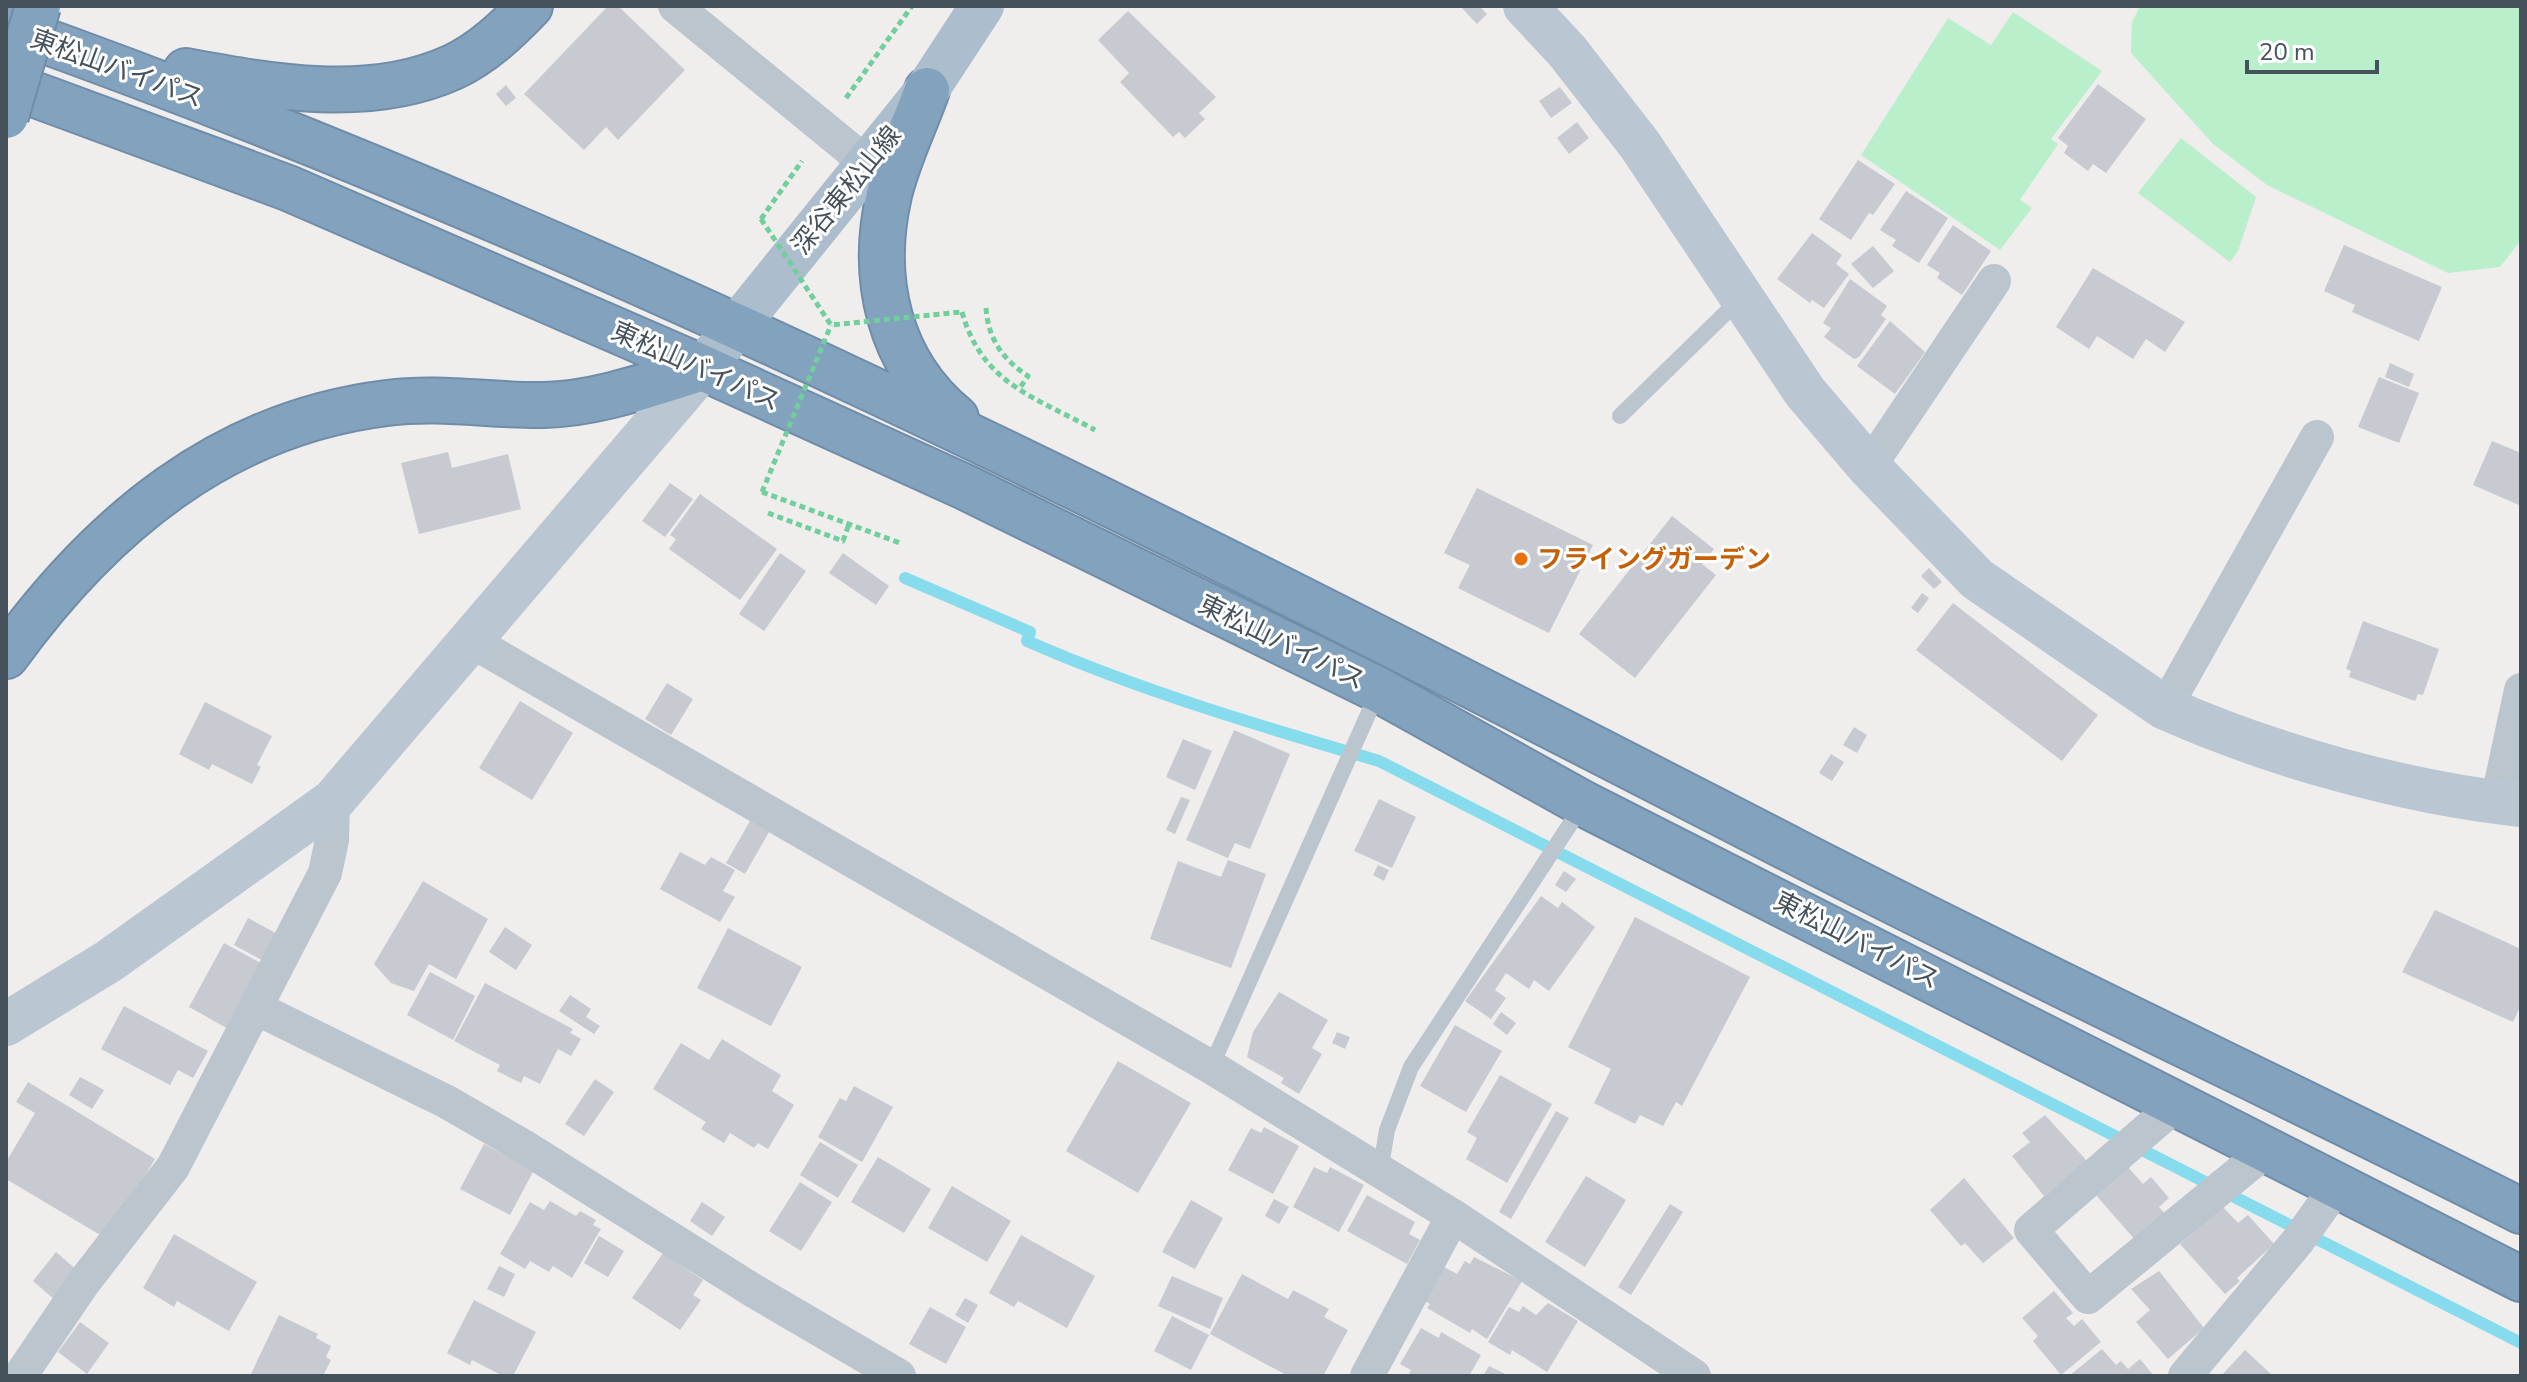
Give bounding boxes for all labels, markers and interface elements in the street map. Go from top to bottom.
street label: 東松山バイパス [26,21,208,116]
scale bar [2247,24,2377,74]
text: 20 m [2259,36,2315,68]
street label: 深谷東松山線 [784,119,909,262]
street label: 東松山バイパス [606,314,786,419]
place label: フライングガーデン [1537,542,1771,577]
marker: フライングガーデン [1512,550,1530,568]
street label: 東松山バイパス [1193,587,1371,698]
street label: 東松山バイパス [1768,884,1946,997]

